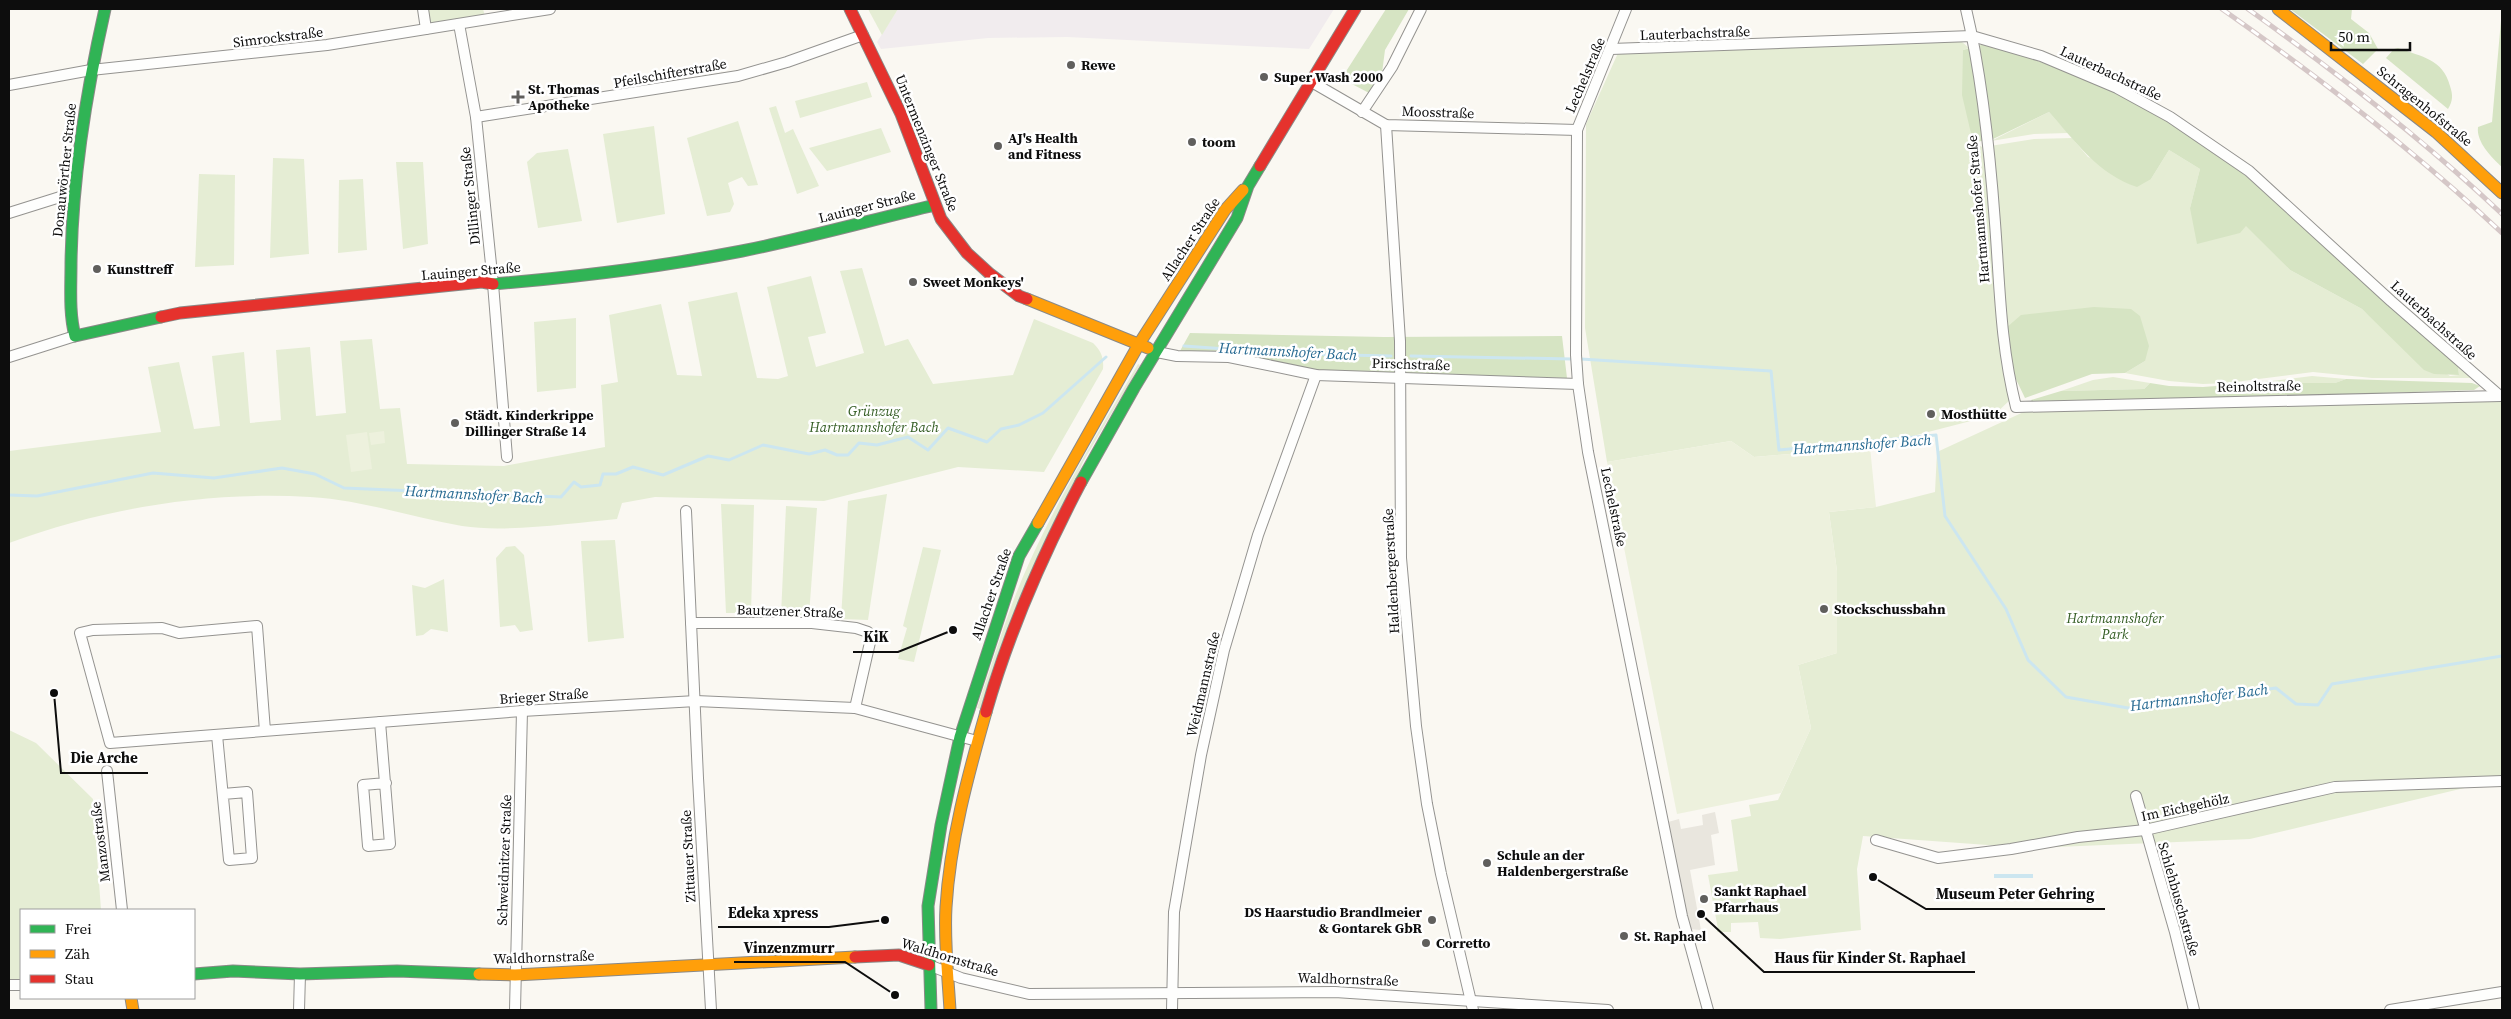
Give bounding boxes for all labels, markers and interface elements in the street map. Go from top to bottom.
scale bar [2331,20,2410,52]
street label: Lauterbachstraße [1640,21,1750,45]
street label: Simrockstraße [232,22,324,52]
text: 50 m [2338,26,2370,47]
street label: Lechelstraße [1560,34,1610,116]
street label: Lauterbachstraße [2057,41,2165,105]
street label: Pfeilschifterstraße [612,53,728,93]
place label: Rewe [1081,55,1116,75]
marker: Rewe [1065,59,1077,71]
street label: Schragenhofstraße [2373,61,2477,151]
place label: Super Wash 2000 [1274,67,1383,87]
street label: Untermenzinger Straße [890,71,964,215]
marker: Super Wash 2000 [1258,71,1270,83]
place label: St. Thomas Apotheke [528,79,600,115]
marker: St. Thomas Apotheke [512,91,524,103]
street label: Moosstraße [1401,101,1475,123]
street label: Donauwörther Straße [47,102,81,238]
place label: AJ's Health and Fitness [1008,128,1082,164]
place label: toom [1202,132,1236,152]
street label: Hartmannshofer Straße [1962,134,1994,284]
marker: toom [1186,136,1198,148]
marker: AJ's Health and Fitness [992,140,1004,152]
street label: Dillinger Straße [455,146,485,246]
street label: Lauinger Straße [816,184,918,228]
street label: Allacher Straße [1155,193,1225,285]
street label: Lauinger Straße [421,257,521,285]
place label: Kunsttreff [107,259,174,279]
marker: Kunsttreff [91,263,103,275]
place label: Sweet Monkeys' [923,272,1024,292]
marker: Sweet Monkeys' [907,276,919,288]
street label: Lauterbachstraße [2386,276,2482,364]
water label: Hartmannshofer Bach [1217,337,1358,365]
street label: Pirschstraße [1371,353,1451,375]
street label: Reinoltstraße [2217,375,2301,397]
park label: Grünzug Hartmannshofer Bach [808,401,939,437]
place label: Mosthütte [1941,404,2007,424]
place label: Städt. Kinderkrippe Dillinger Straße 14 [465,405,594,441]
marker: Mosthütte [1925,408,1937,420]
marker: Städt. Kinderkrippe Dillinger Straße 14 [449,417,461,429]
water label: Hartmannshofer Bach [1791,429,1932,459]
street label: Lechelstraße [1596,465,1632,549]
water label: Hartmannshofer Bach [403,480,544,508]
street label: Haldenbergerstraße [1378,508,1404,634]
street label: Allacher Straße [966,545,1016,643]
street label: Bautzener Straße [736,599,844,623]
place label: Stockschussbahn [1834,599,1946,619]
marker: Stockschussbahn [1818,603,1830,615]
park label: Hartmannshofer Park [2065,608,2164,644]
callout: KiK [853,622,898,652]
text: KiK [863,626,889,647]
street label: Weidmannstraße [1181,629,1225,739]
water label: Hartmannshofer Bach [2128,678,2269,716]
street label: Brieger Straße [499,683,589,709]
callout: Die Arche [61,743,148,773]
text: Die Arche [70,747,138,768]
street label: Im Eichgehölz [2139,788,2231,826]
street label: Schweidnitzer Straße [492,794,516,926]
street label: Manzostraße [85,801,115,883]
street label: Zittauer Straße [676,809,700,903]
street label: Schlehbuschstraße [2153,839,2205,959]
place label: Schule an der Haldenbergerstraße [1497,845,1628,881]
marker: Schule an der Haldenbergerstraße [1481,857,1493,869]
callout: Museum Peter Gehring [1926,879,2105,909]
place label: Sankt Raphael Pfarrhaus [1714,881,1807,917]
text: Museum Peter Gehring [1936,883,2094,904]
marker: Sankt Raphael Pfarrhaus [1698,893,1710,905]
callout: Edeka xpress [718,897,829,927]
text: Edeka xpress [728,902,819,923]
place label: DS Haarstudio Brandlmeier & Gontarek GbR [1244,902,1422,938]
legend [20,909,195,999]
marker: DS Haarstudio Brandlmeier & Gontarek GbR [1426,914,1438,926]
text: Frei [65,918,92,939]
place label: St. Raphael [1634,926,1707,946]
marker: St. Raphael [1618,930,1630,942]
callout: Vinzenzmurr [734,932,845,962]
street label: Waldhornstraße [899,933,1001,981]
place label: Corretto [1436,933,1491,953]
text: Vinzenzmurr [744,937,834,958]
marker: Corretto [1420,937,1432,949]
callout: Haus für Kinder St. Raphael [1764,942,1975,972]
text: Zäh [65,943,90,964]
street label: Waldhornstraße [493,945,595,969]
text: Haus für Kinder St. Raphael [1774,947,1966,968]
street label: Waldhornstraße [1297,967,1399,991]
text: Stau [65,968,94,989]

